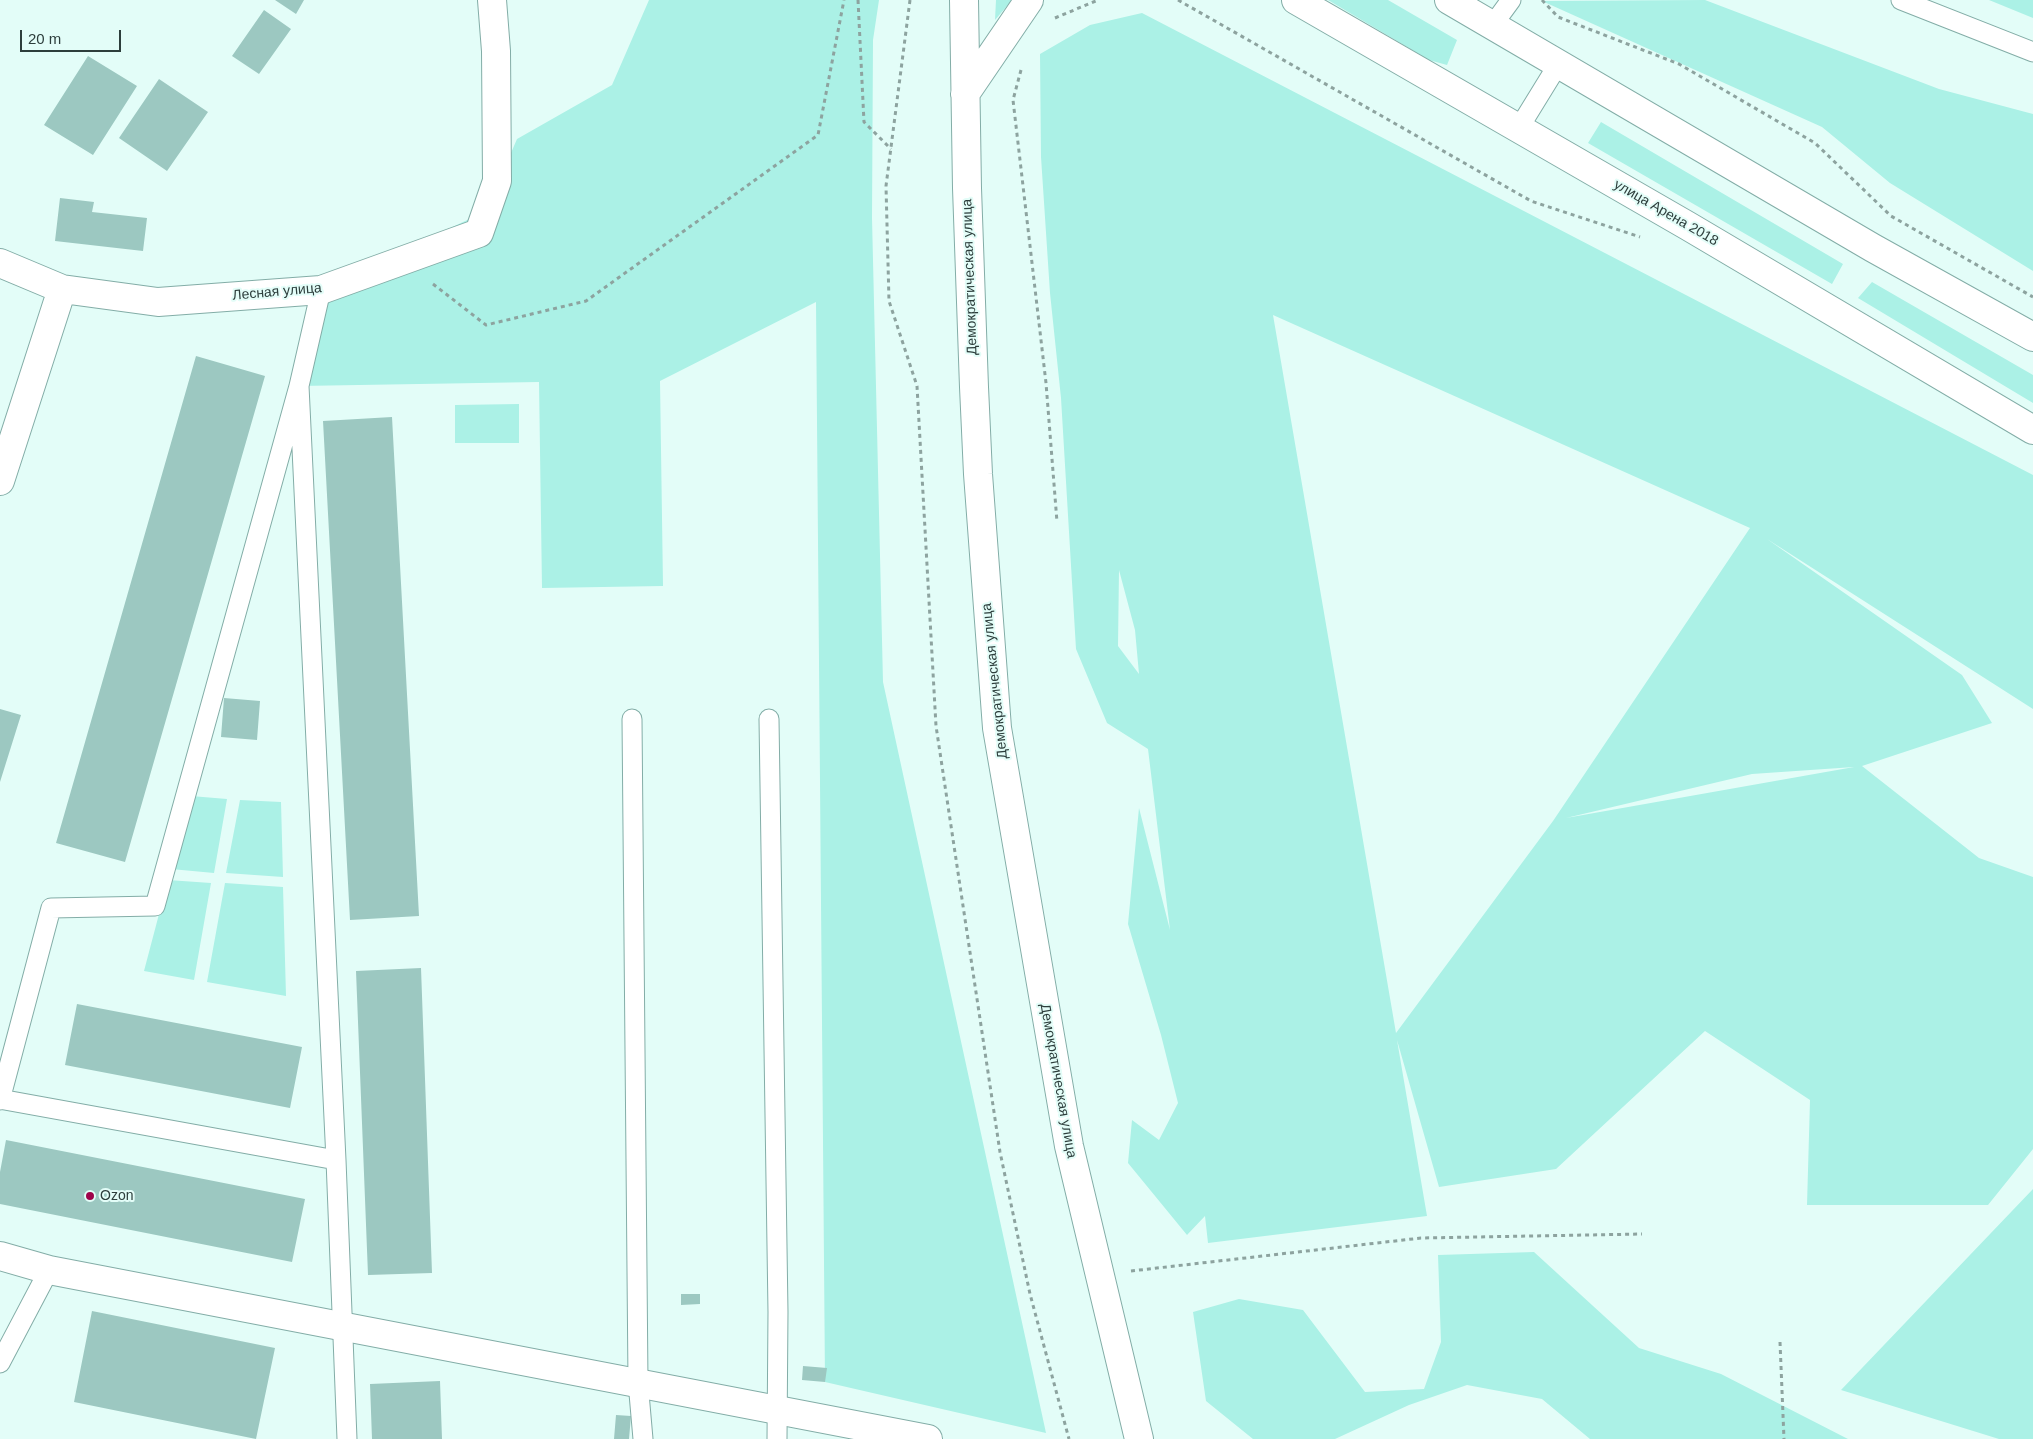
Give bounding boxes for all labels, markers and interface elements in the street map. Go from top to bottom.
scale bar [22,20,124,52]
text: 20 m [28,30,61,47]
street label: улица Арена 2018 [1611,176,1721,250]
street label: Демократическая улица [959,198,981,356]
street label: Лесная улица [232,280,322,304]
street label: Демократическая улица [978,602,1012,760]
street label: Демократическая улица [1036,1002,1080,1160]
place label: Ozon [100,1188,133,1204]
marker: Ozon [84,1190,96,1202]

